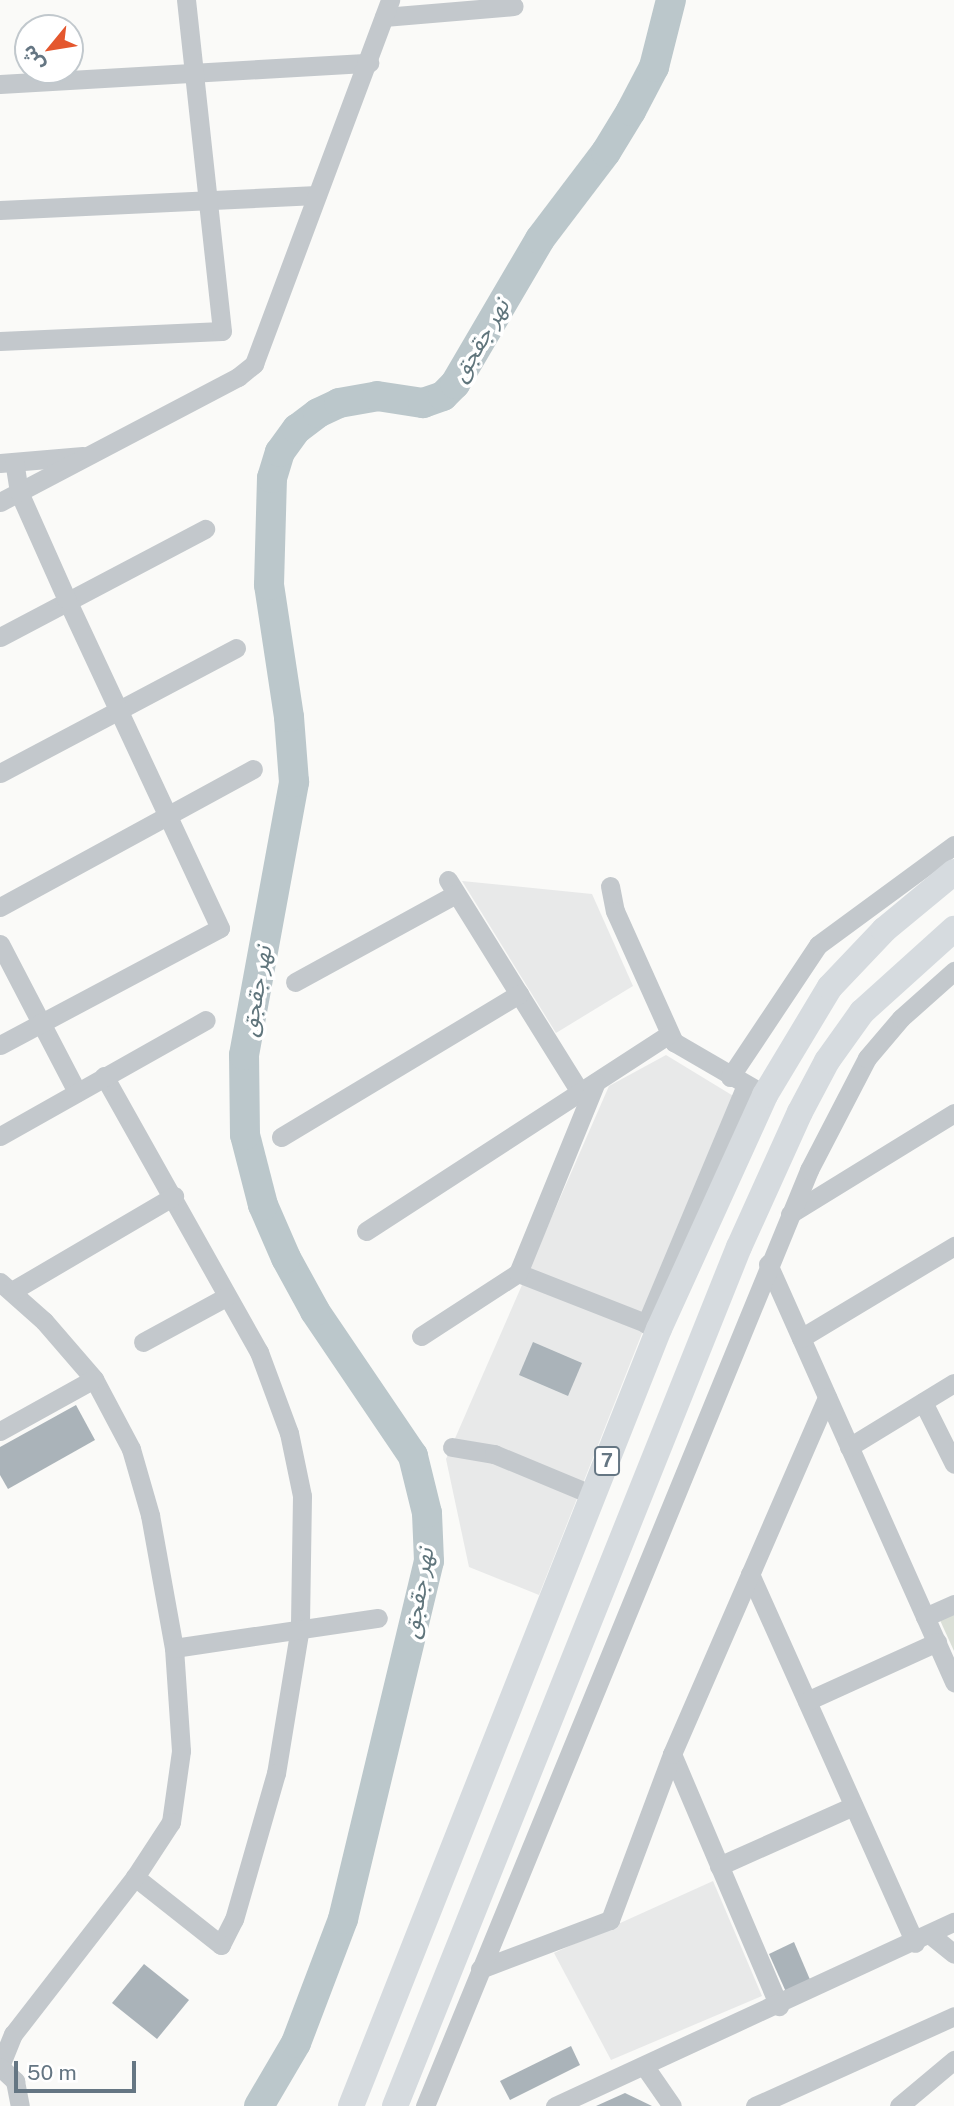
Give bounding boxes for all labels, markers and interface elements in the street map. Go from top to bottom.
north arrow [14,14,84,84]
text: ش [17,42,49,75]
water label: نهر جقجق [445,294,515,386]
water label: نهر جقجق [235,944,277,1038]
road number: 7 [593,1446,621,1476]
water label: نهر جقجق [397,1546,439,1640]
scale bar [18,2046,140,2090]
text: 50 m [27,2060,77,2085]

